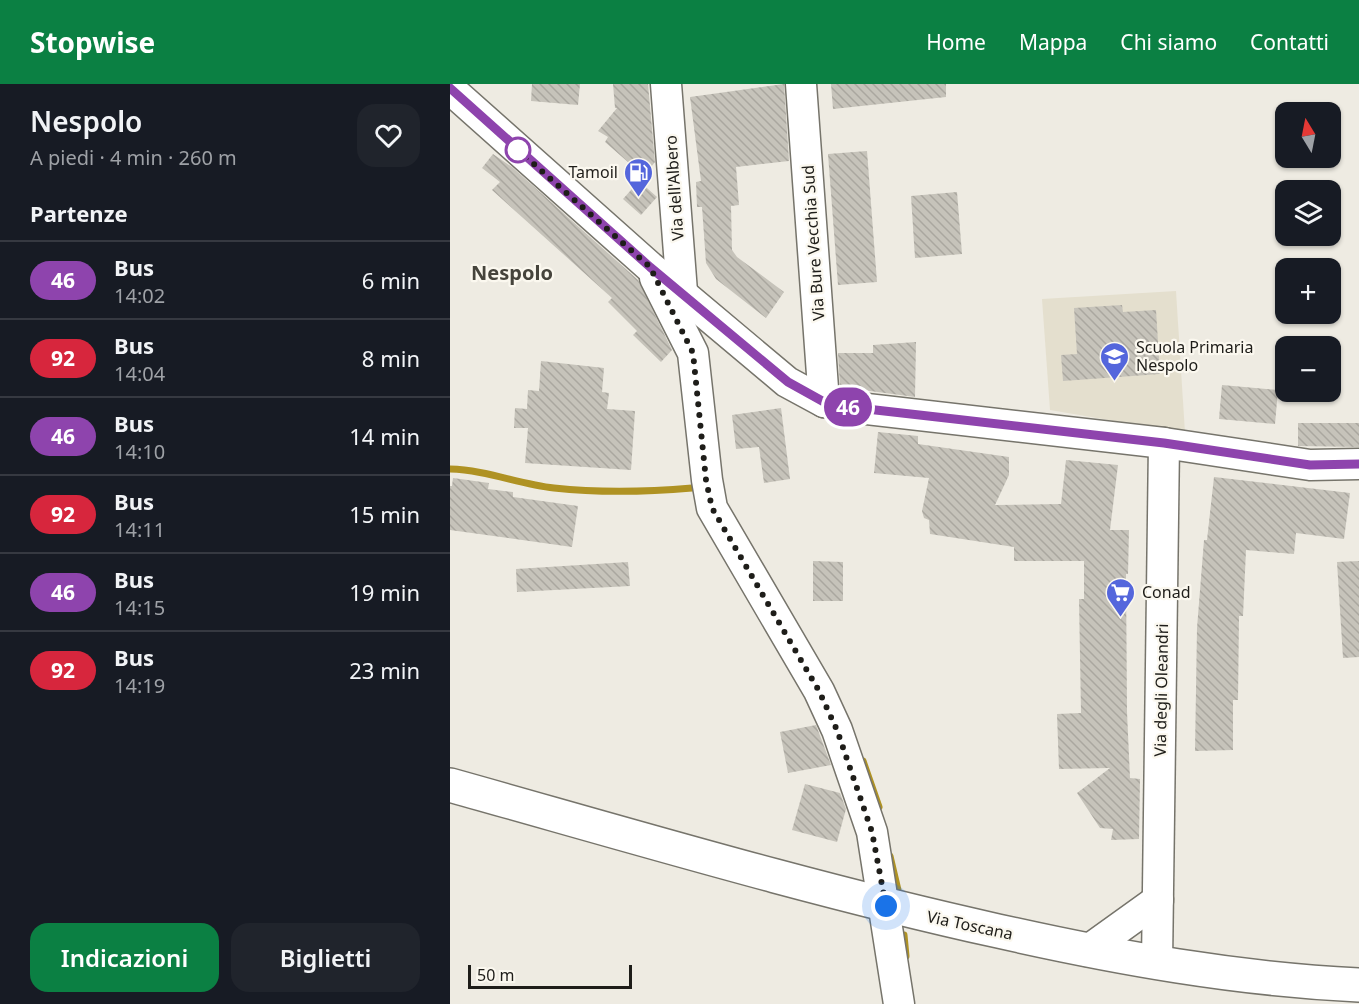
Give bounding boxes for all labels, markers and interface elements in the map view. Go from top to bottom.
text: Stopwise [30,23,155,61]
text: Home [926,28,986,56]
text: Mappa [1019,28,1087,56]
text: Chi siamo [1120,28,1217,56]
text: Contatti [1250,28,1329,56]
text: Nespolo [30,102,142,140]
north arrow [1275,102,1341,168]
map controls [1275,102,1341,402]
button: heart [357,104,420,167]
street label: Via dell'Albero [659,135,689,241]
unlabelled marker [505,137,531,163]
text: A piedi · 4 min · 260 m [30,144,237,171]
fuel station icon: Tamoil [623,156,655,198]
place label: Tamoil [569,161,618,183]
street label: Via Bure Vecchia Sud [797,164,829,322]
button: layers [1275,180,1341,246]
text: Partenze [30,198,128,228]
text: Bus [114,252,154,282]
button: + [1275,258,1341,324]
district label: Nespolo [471,259,553,286]
text: 6 min [362,265,420,295]
text: 46 [51,266,75,294]
text: 14:02 [114,282,165,309]
text: Bus [114,330,154,360]
place label: Scuola Primaria Nespolo [1136,336,1253,376]
button: − [1275,336,1341,402]
school or university icon: Scuola Primaria Nespolo [1099,340,1131,382]
text: 8 min [362,343,420,373]
text: 92 [51,344,75,372]
text: 14:04 [114,360,165,387]
line badge: 46 [821,388,875,426]
text: 46 [836,393,860,421]
text: Bus [114,408,154,438]
text: 14 min [349,421,420,451]
text: 46 [51,422,75,450]
text: 14:10 [114,438,165,465]
text: Bus [114,486,154,516]
text: 15 min [349,499,420,529]
text: 92 [51,500,75,528]
text: 14:11 [114,516,165,543]
text: Bus [114,564,154,594]
supermarket icon: Conad [1105,576,1137,618]
text: 19 min [349,577,420,607]
text: 46 [51,578,75,606]
place label: Conad [1142,581,1191,603]
text: 14:15 [114,594,165,621]
street label: Via degli Oleandri [1149,623,1173,757]
text: Bus [114,642,154,672]
text: 23 min [349,655,420,685]
text: 92 [51,656,75,684]
text: 14:19 [114,672,165,699]
your location [871,891,901,921]
street label: Via Toscana [925,905,1015,945]
button: Indicazioni [30,923,219,992]
button: Biglietti [231,923,420,992]
scale bar [468,962,632,990]
text: 50 m [477,964,514,986]

